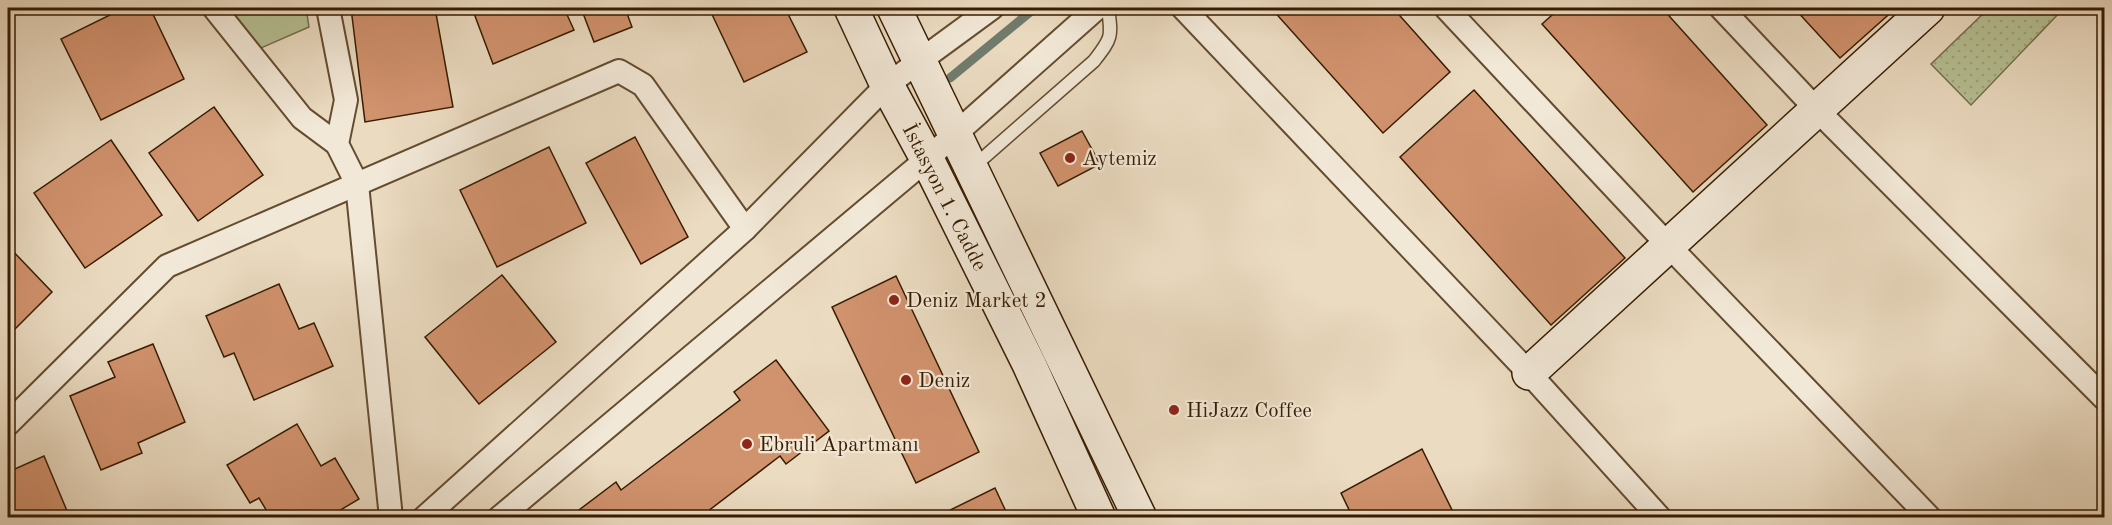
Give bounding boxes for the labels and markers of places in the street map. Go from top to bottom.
place label: Aytemiz [1082,149,1157,170]
marker: Aytemiz [1063,151,1077,165]
place label: Deniz Market 2 [906,291,1047,312]
marker: Deniz Market 2 [887,293,901,307]
place label: Deniz [918,371,970,392]
marker: Deniz [899,373,913,387]
place label: HiJazz Coffee [1186,401,1312,422]
marker: HiJazz Coffee [1167,403,1181,417]
place label: Ebruli Apartmanı [759,435,919,456]
marker: Ebruli Apartmanı [740,437,754,451]

